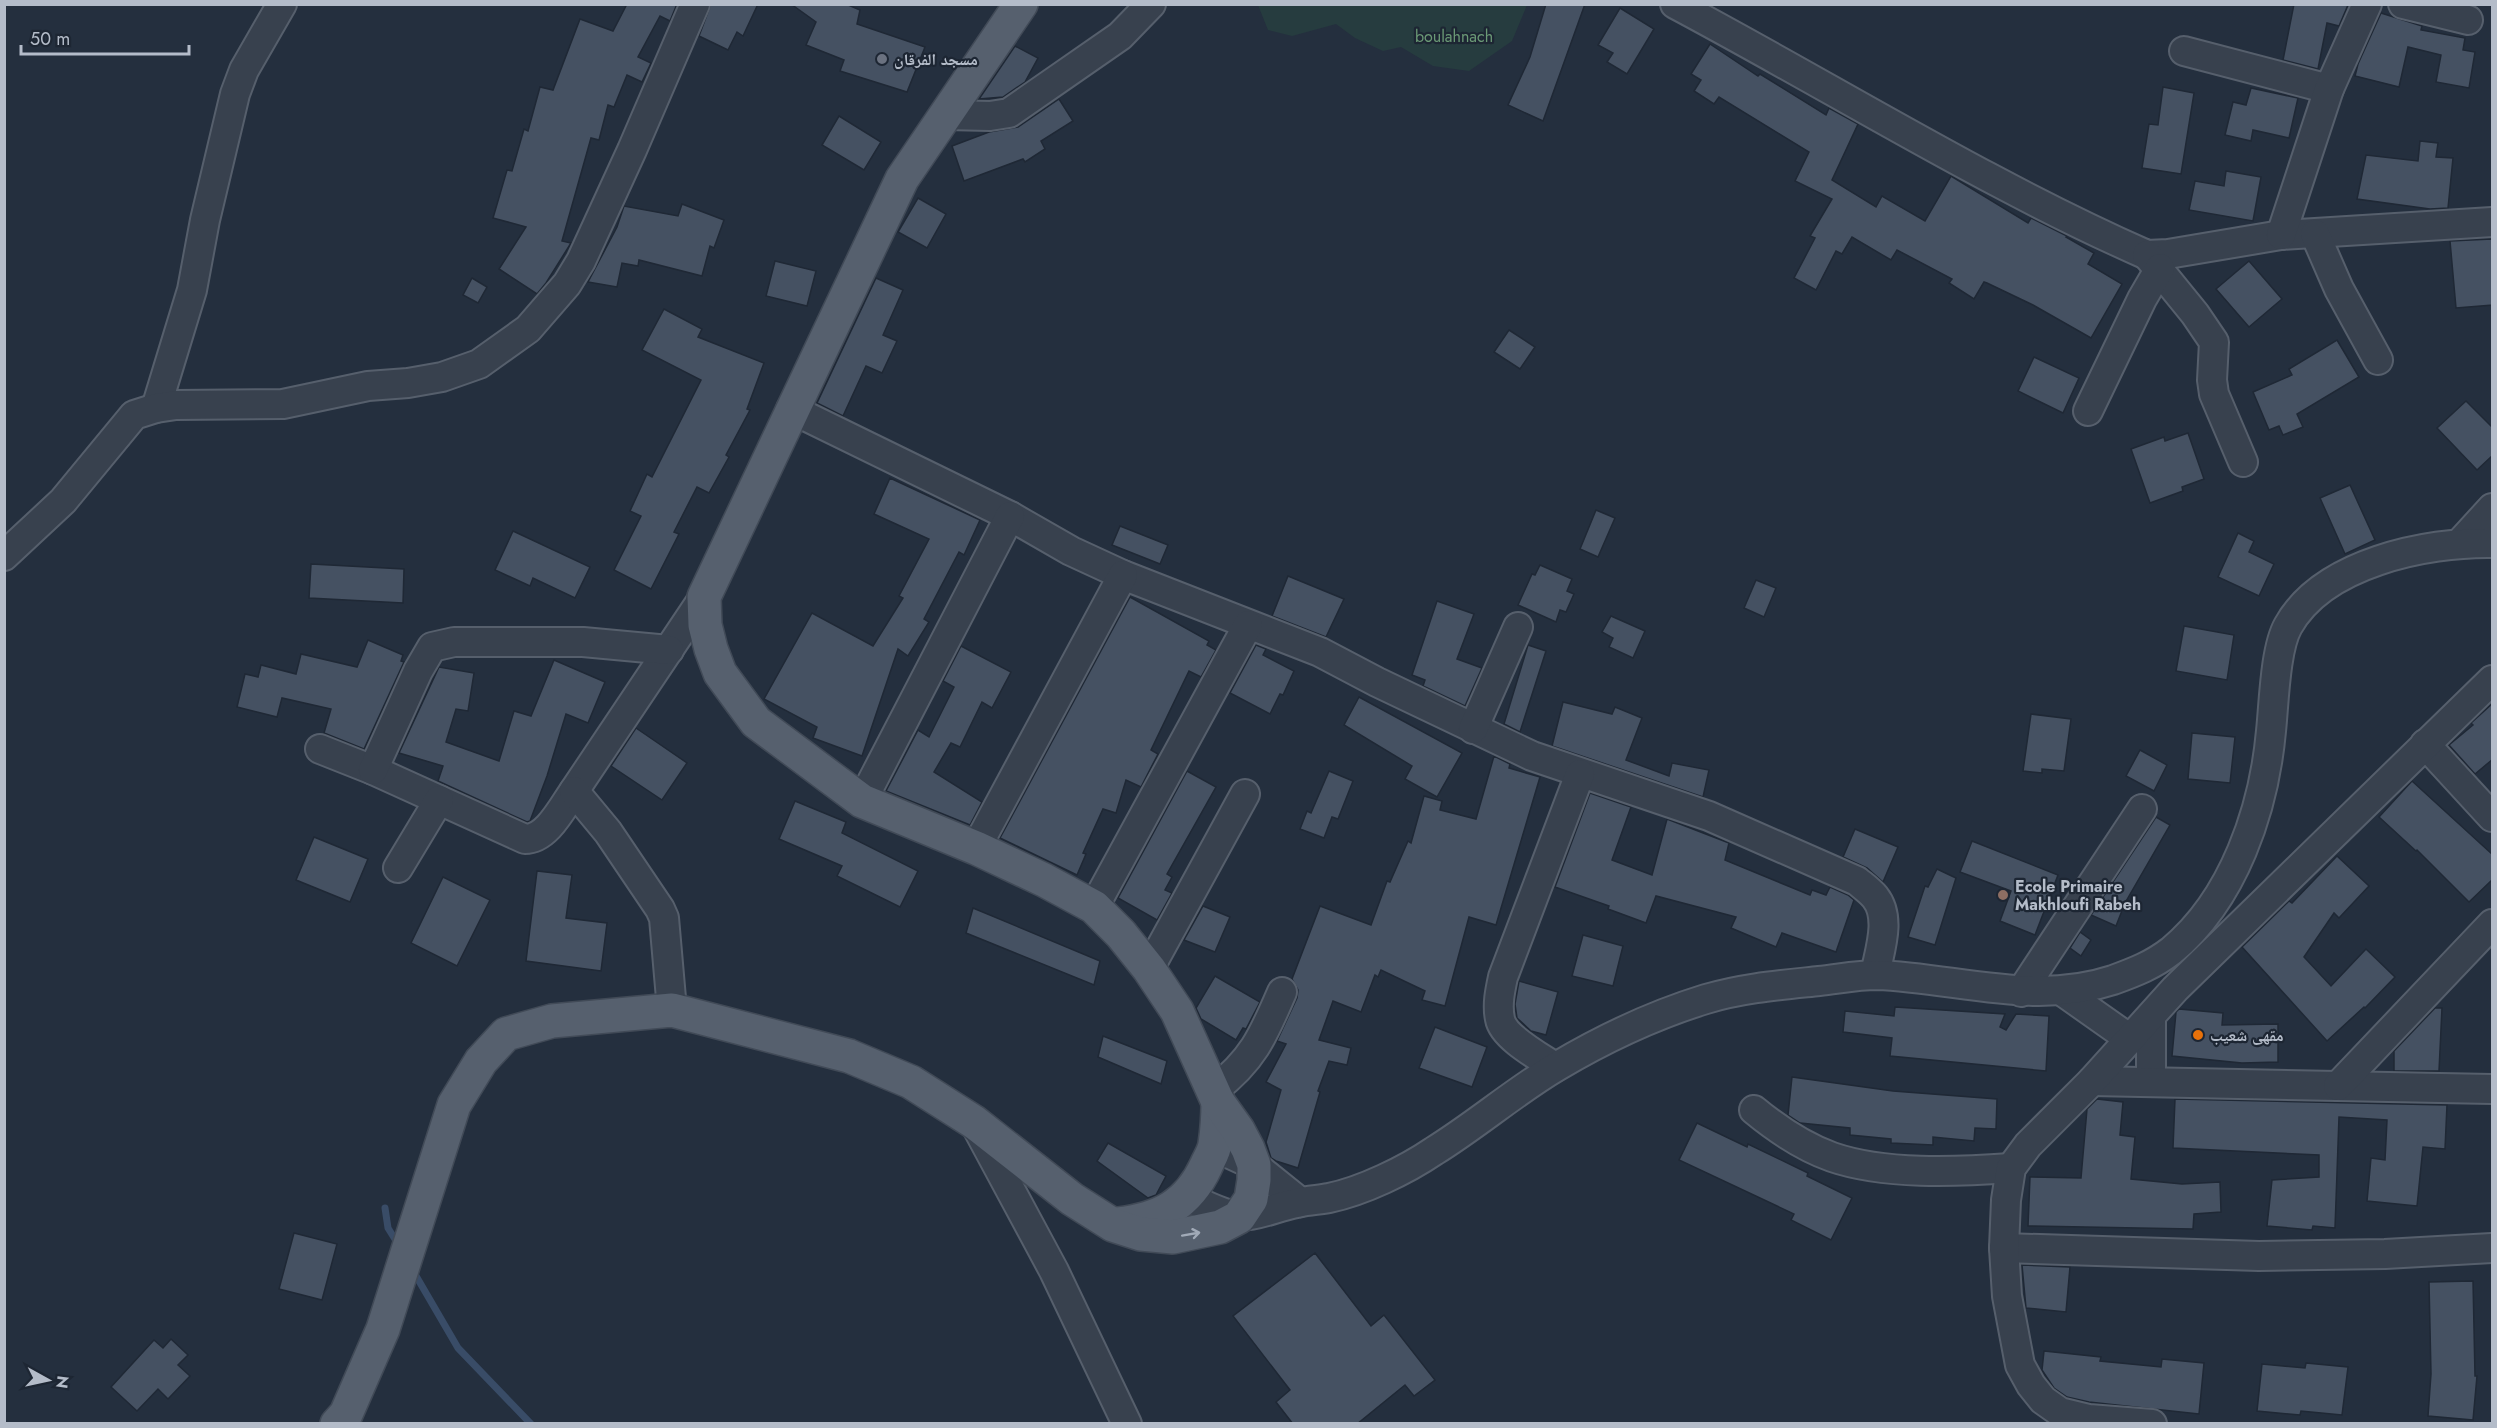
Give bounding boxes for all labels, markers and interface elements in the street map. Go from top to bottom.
scale bar [21,18,189,56]
park label: boulahnach [1415,25,1493,48]
text: 50 m [30,26,70,52]
place label: مسجد الفرقان [894,48,978,71]
marker: مسجد الفرقان [875,52,889,66]
place label: Ecole Primaire Makhloufi Rabeh [2015,875,2141,916]
marker: Ecole Primaire Makhloufi Rabeh [1996,888,2010,902]
place label: مقهى شعيب [2210,1024,2284,1047]
marker: مقهى شعيب [2191,1028,2205,1042]
one-way arrow [1180,1228,1200,1239]
north arrow [18,1350,78,1410]
text: N [50,1374,75,1390]

